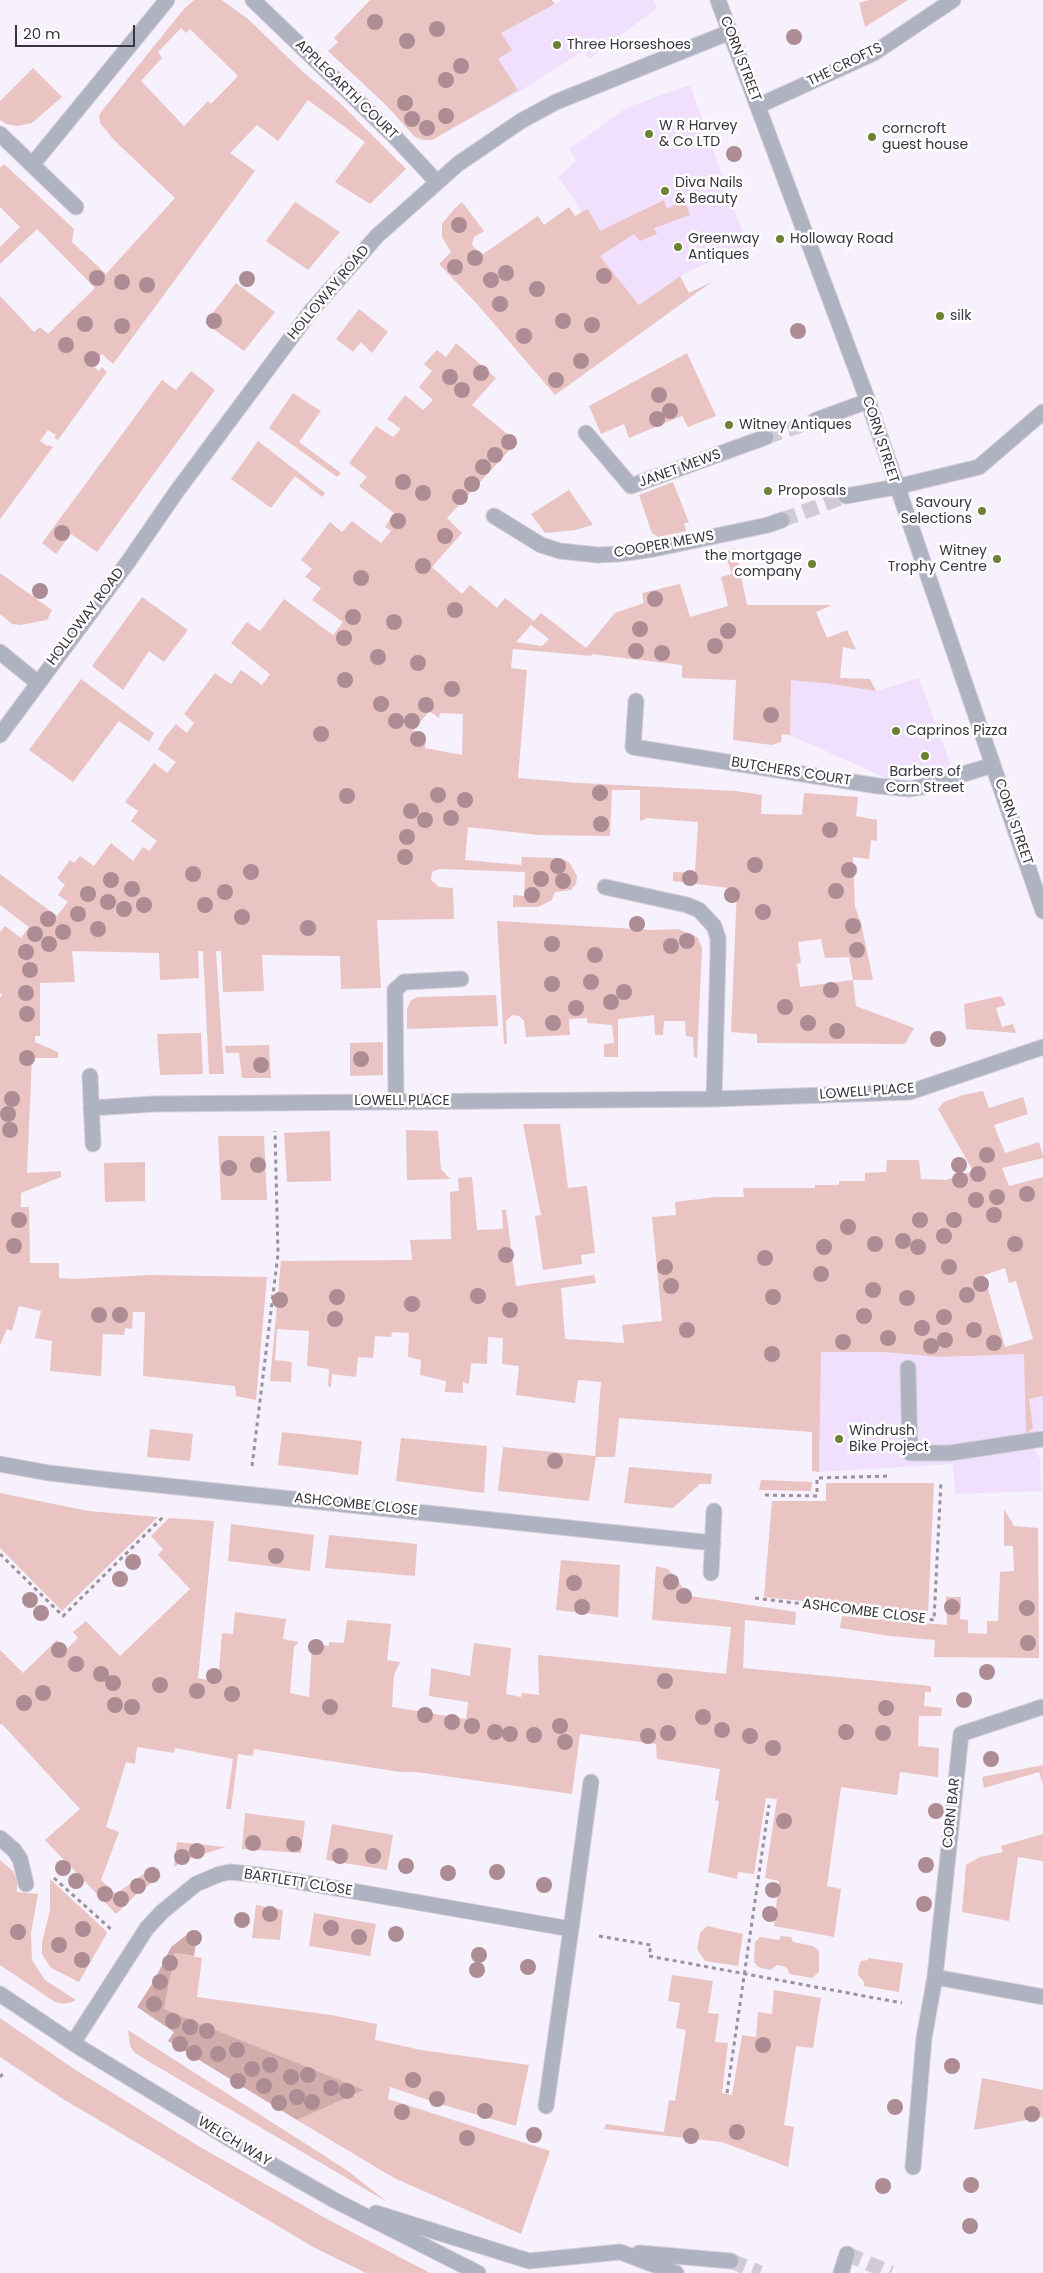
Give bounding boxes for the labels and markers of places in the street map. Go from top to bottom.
place label: Three Horseshoes [567,37,691,53]
marker: Three Horseshoes [551,39,563,51]
place label: W R Harvey & Co LTD [659,118,737,150]
place label: corncroft guest house [882,121,968,154]
marker: W R Harvey & Co LTD [643,128,655,140]
marker: corncroft guest house [866,131,878,143]
place label: Diva Nails & Beauty [675,175,743,208]
marker: Diva Nails & Beauty [659,185,671,197]
place label: Greenway Antiques [688,231,759,264]
place label: Holloway Road [790,231,893,247]
marker: Holloway Road [774,233,786,245]
marker: Greenway Antiques [672,241,684,253]
place label: silk [950,308,971,324]
marker: silk [934,310,946,322]
place label: Witney Antiques [739,417,852,433]
marker: Witney Antiques [723,419,735,431]
place label: Proposals [778,483,846,499]
marker: Proposals [762,485,774,497]
place label: Savoury Selections [901,495,972,528]
marker: Savoury Selections [976,505,988,517]
place label: Witney Trophy Centre [888,543,987,576]
place label: the mortgage company [705,548,802,580]
marker: Witney Trophy Centre [991,553,1003,565]
marker: the mortgage company [806,558,818,570]
place label: Caprinos Pizza [906,723,1007,739]
marker: Caprinos Pizza [890,725,902,737]
marker: Barbers of Corn Street [919,750,931,762]
place label: Barbers of Corn Street [886,764,964,796]
place label: Windrush Bike Project [849,1423,929,1455]
marker: Windrush Bike Project [833,1433,845,1445]

